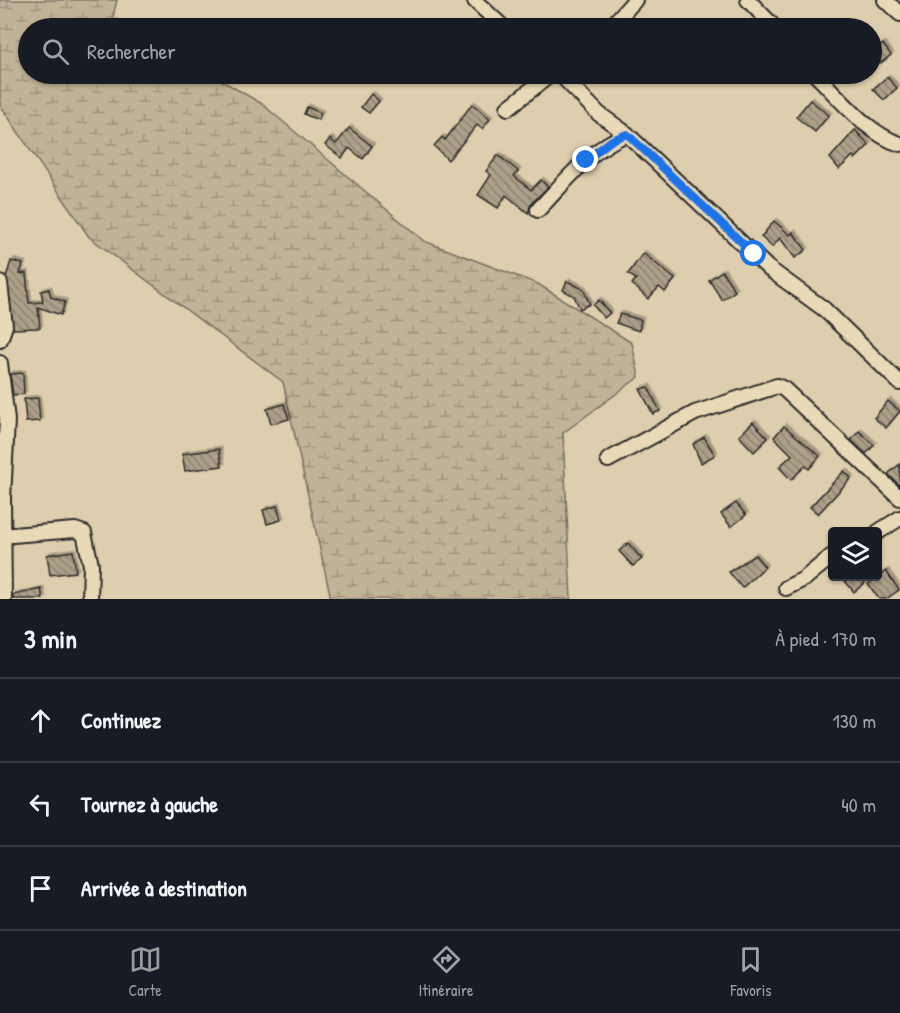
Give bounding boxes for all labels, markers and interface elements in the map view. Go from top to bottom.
search box [18,18,882,84]
icon: search [39,35,72,68]
text: Rechercher [87,36,176,66]
route end [572,146,598,172]
route start [740,240,766,266]
map controls [828,527,882,581]
button: layers [828,527,882,581]
text: 3 min [24,621,77,656]
text: À pied · 170 m [775,625,876,652]
icon: ahead [24,704,57,737]
text: Continuez [81,705,161,735]
text: 130 m [833,707,876,734]
icon: left [24,788,57,821]
text: Tournez à gauche [81,789,218,819]
text: 40 m [841,791,876,818]
icon: arrive [24,872,57,905]
text: Arrivée à destination [81,873,247,903]
tab: Carte [128,943,162,1001]
tab: Itinéraire [419,943,474,1001]
tab: Favoris [730,943,771,1001]

